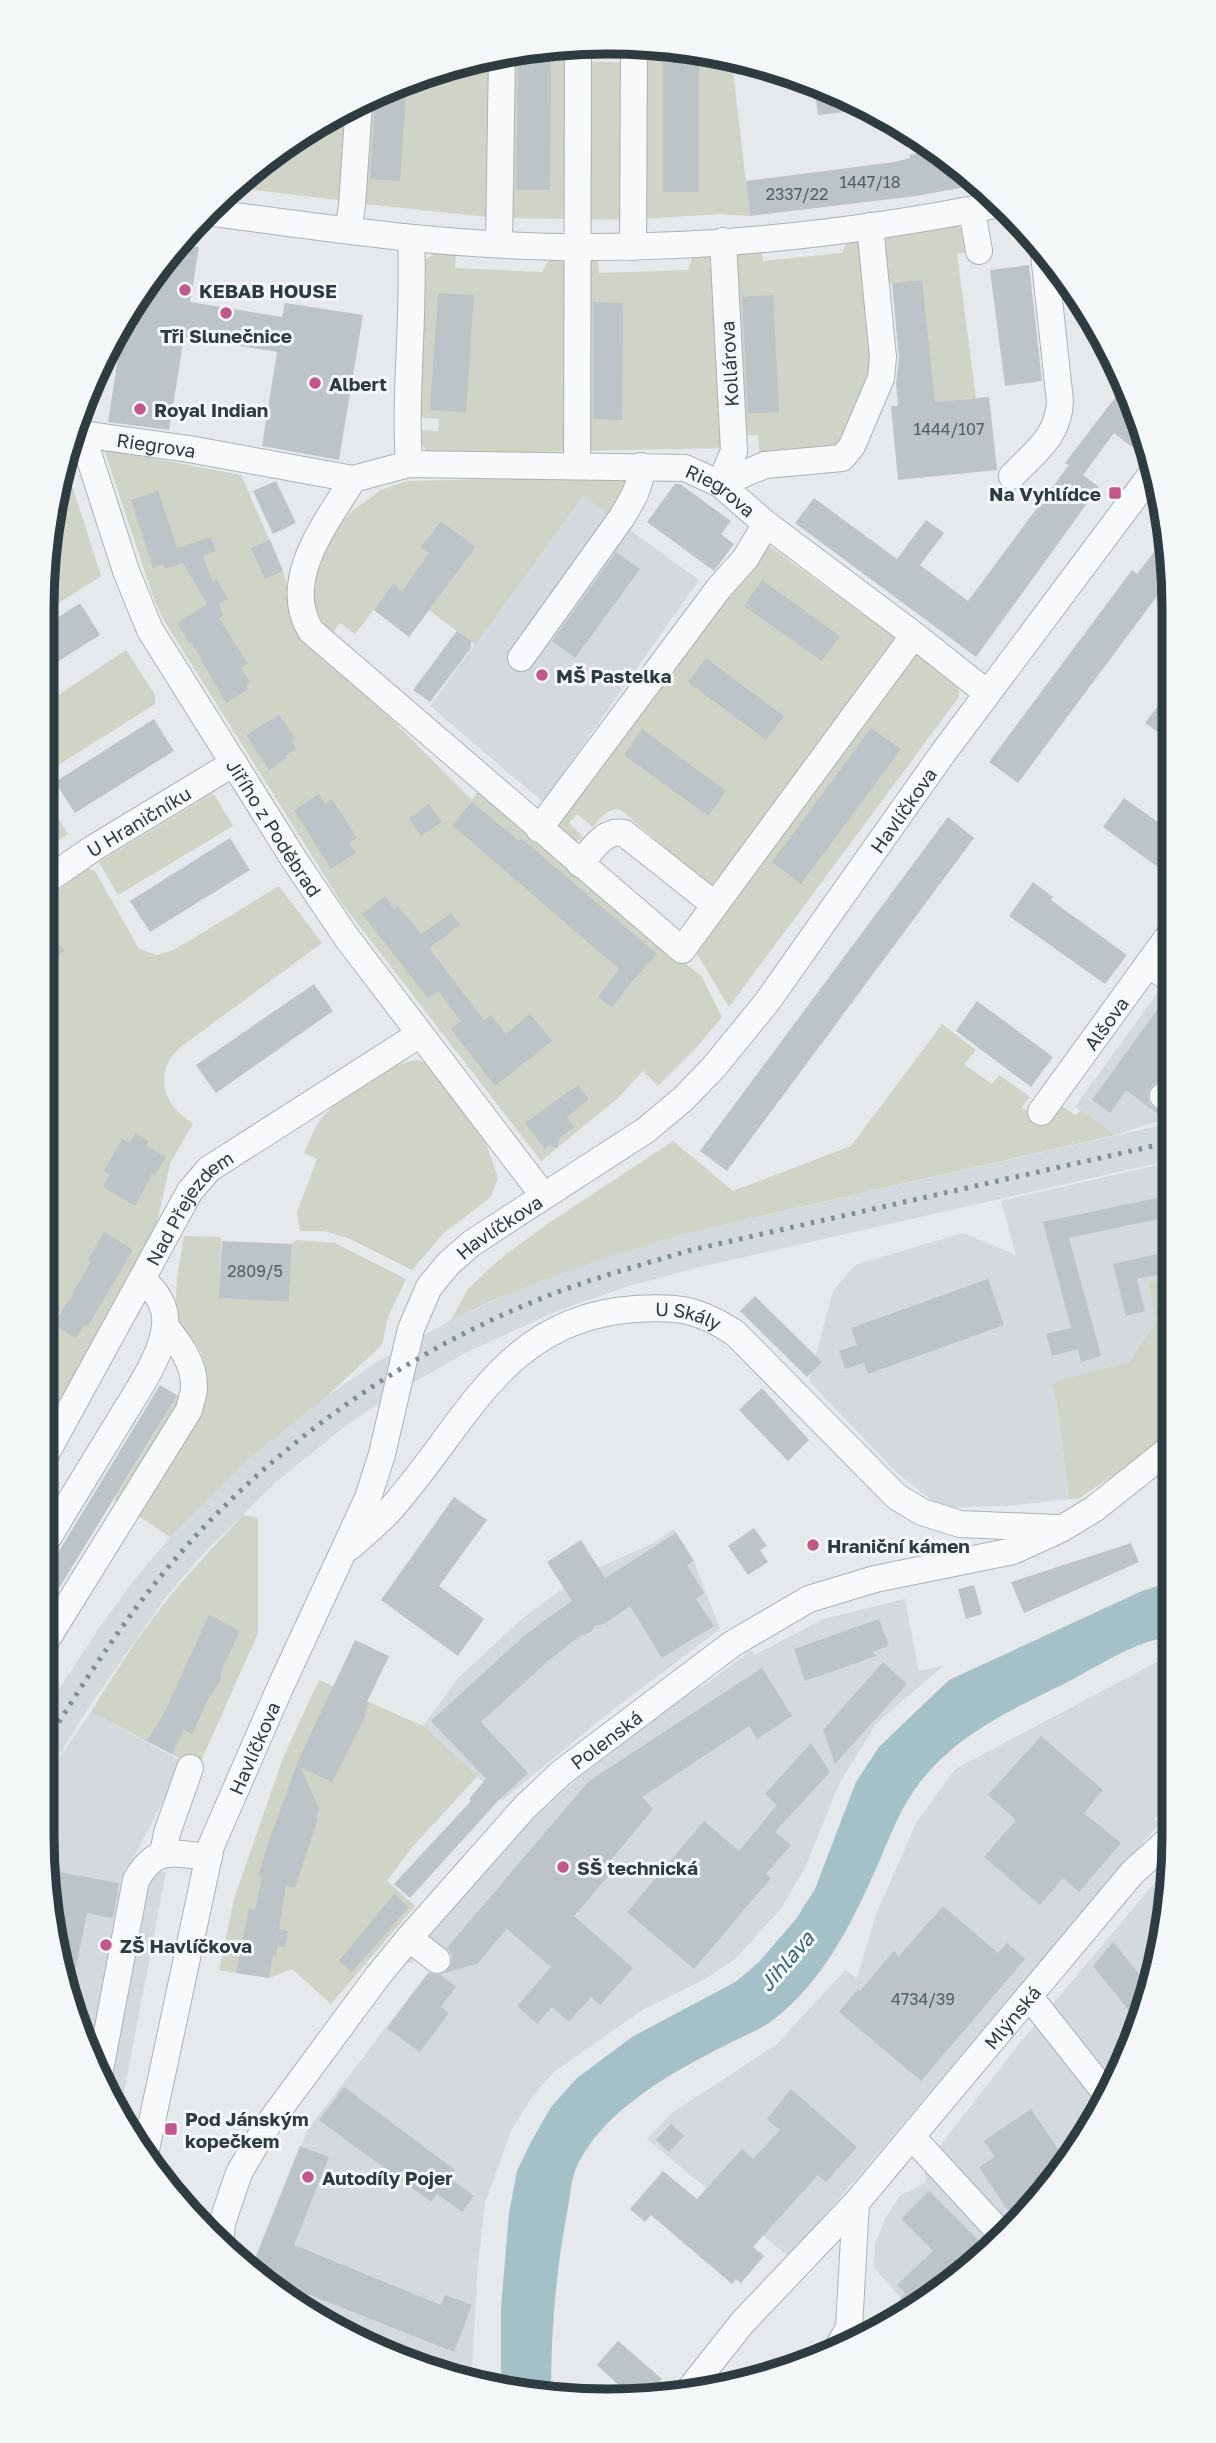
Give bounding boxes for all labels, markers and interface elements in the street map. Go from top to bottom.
house number: 1447/18 [840,172,900,192]
house number: 2337/22 [766,184,828,204]
place label: KEBAB HOUSE [199,279,337,302]
marker: KEBAB HOUSE [177,282,193,298]
marker: Tři Slunečnice [218,305,234,321]
street label: Kollárova [715,320,743,408]
place label: Tři Slunečnice [160,324,292,347]
place label: Albert [329,372,387,395]
marker: Albert [307,375,323,391]
place label: Royal Indian [154,398,268,421]
marker: Royal Indian [132,401,148,417]
house number: 1444/107 [914,419,984,439]
street label: Riegrova [115,427,198,462]
street label: Riegrova [682,459,760,521]
place label: Na Vyhlídce [989,482,1101,505]
marker: Na Vyhlídce [1107,485,1123,501]
place label: MŠ Pastelka [556,664,671,687]
marker: MŠ Pastelka [534,667,550,683]
street label: Jiřího z Poděbrad [222,755,327,901]
street label: Havlíčkova [865,763,941,857]
street label: U Hraničníku [82,781,195,861]
street label: Alšova [1079,992,1133,1054]
street label: Nad Přejezdem [140,1145,237,1269]
street label: Havlíčkova [451,1189,546,1264]
house number: 2809/5 [227,1261,283,1281]
street label: U Skály [655,1296,726,1334]
place label: Hraniční kámen [827,1534,970,1557]
marker: Hraniční kámen [805,1537,821,1553]
street label: Havlíčkova [223,1698,284,1798]
street label: Polenská [566,1705,646,1774]
place label: SŠ technická [577,1856,698,1879]
marker: SŠ technická [555,1859,571,1875]
water label: Jihlava [753,1925,820,1996]
place label: ZŠ Havlíčkova [120,1934,252,1957]
marker: ZŠ Havlíčkova [98,1937,114,1953]
street label: Mlýnská [979,1980,1045,2053]
house number: 4734/39 [891,1989,955,2009]
place label: Pod Jánským kopečkem [185,2107,309,2152]
marker: Pod Jánským kopečkem [163,2121,179,2137]
place label: Autodíly Pojer [322,2166,453,2189]
marker: Autodíly Pojer [300,2169,316,2185]

